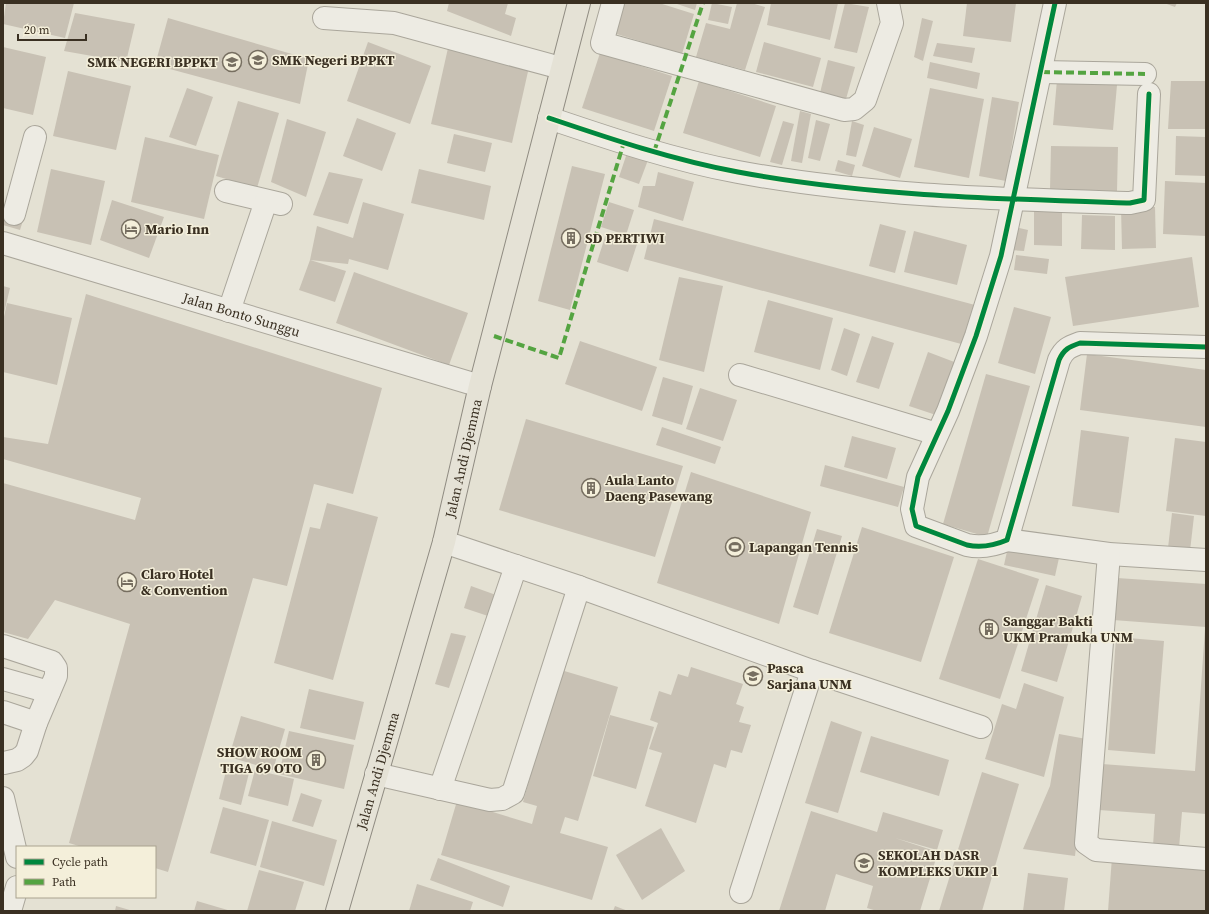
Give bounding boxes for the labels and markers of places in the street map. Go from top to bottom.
school or university icon: SMK Negeri BPPKT [247,49,269,71]
place label: SMK Negeri BPPKT [272,50,395,70]
school or university icon: SMK NEGERI BPPKT [221,51,243,73]
place label: SMK NEGERI BPPKT [87,52,218,72]
hotel icon: Mario Inn [120,218,142,240]
place label: Mario Inn [145,219,210,239]
building icon: SD PERTIWI [560,227,582,249]
place label: SD PERTIWI [585,228,665,248]
place label: Aula Lanto Daeng Pasewang [605,470,713,506]
building icon: Aula Lanto Daeng Pasewang [580,477,602,499]
sports icon: Lapangan Tennis [724,536,746,558]
place label: Lapangan Tennis [749,537,859,557]
place label: Claro Hotel & Convention [141,564,228,600]
hotel icon: Claro Hotel & Convention [116,571,138,593]
place label: Sanggar Bakti UKM Pramuka UNM [1003,611,1134,647]
building icon: Sanggar Bakti UKM Pramuka UNM [978,618,1000,640]
place label: Pasca Sarjana UNM [767,658,852,694]
school or university icon: Pasca Sarjana UNM [742,665,764,687]
place label: SHOW ROOM TIGA 69 OTO [217,742,302,778]
building icon: SHOW ROOM TIGA 69 OTO [305,749,327,771]
place label: SEKOLAH DASR KOMPLEKS UKIP 1 [878,845,999,881]
school or university icon: SEKOLAH DASR KOMPLEKS UKIP 1 [853,852,875,874]

